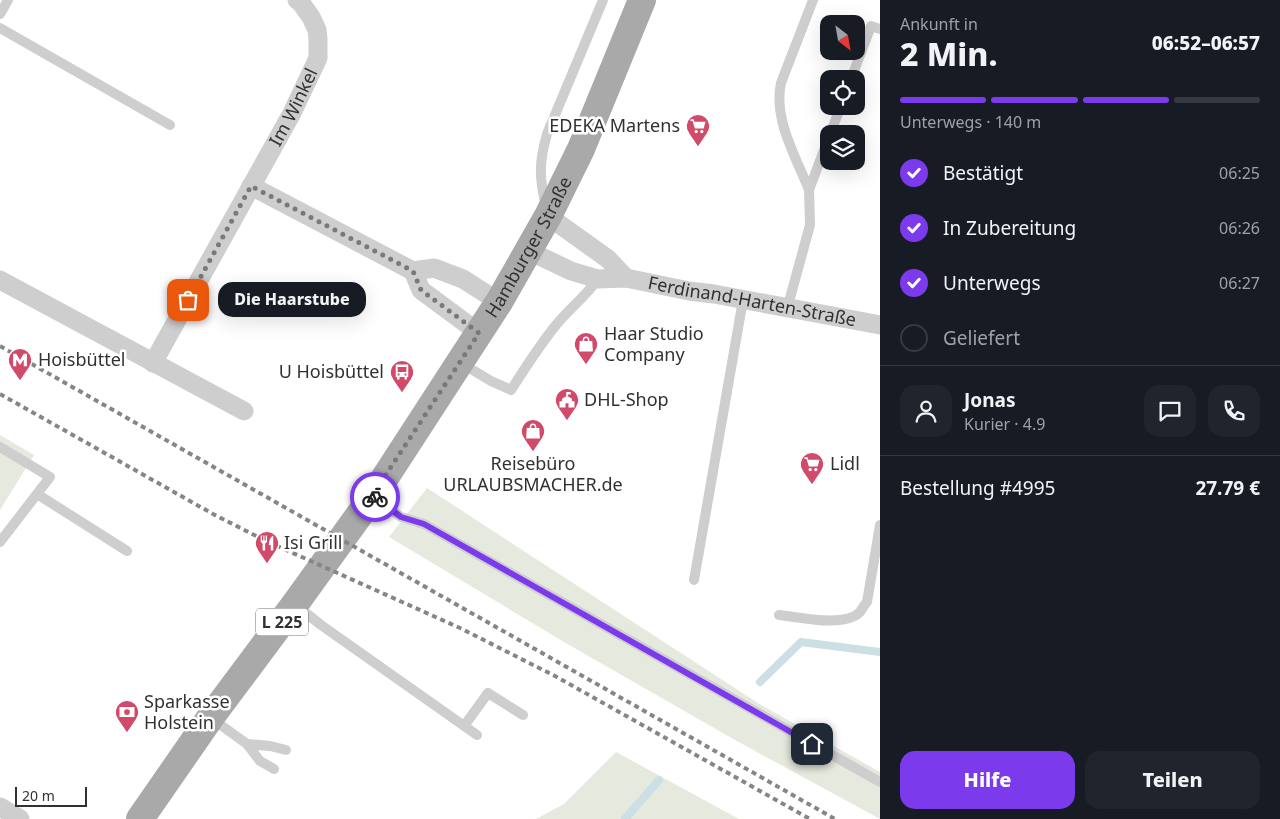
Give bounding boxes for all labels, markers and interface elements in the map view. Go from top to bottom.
text: Ankunft in [900,13,978,35]
north arrow [820,15,865,60]
map controls [820,15,865,170]
text: 06:52–06:57 [1152,30,1260,56]
text: 2 Min. [900,32,998,75]
street label: Im Winkel [263,64,323,150]
button: locate [820,70,865,115]
text: Unterwegs · 140 m [900,111,1041,133]
place label: EDEKA Martens [549,113,680,137]
supermarket icon: EDEKA Martens [685,113,711,147]
button: layers [820,125,865,170]
icon: check [900,159,928,187]
text: Bestätigt [943,160,1023,186]
text: 06:25 [1219,162,1260,184]
street label: Hamburger Straße [479,172,577,322]
icon: check [900,214,928,242]
text: In Zubereitung [943,215,1076,241]
text: 06:26 [1219,217,1260,239]
icon: check [900,269,928,297]
street label: Ferdinand-Harten-Straße [646,270,858,331]
text: Unterwegs [943,270,1041,296]
text: 06:27 [1219,272,1260,294]
pin [167,279,209,321]
callout: Die Haarstube [218,282,366,318]
icon: bag [174,286,202,314]
text: Die Haarstube [234,288,350,310]
place label: Haar Studio Company [604,321,704,366]
text: Geliefert [943,325,1020,351]
shop icon: Haar Studio Company [573,331,599,365]
metro station icon: Hoisbüttel [7,347,33,381]
place label: Hoisbüttel [38,347,125,371]
place label: U Hoisbüttel [279,359,384,383]
bus stop icon: U Hoisbüttel [389,359,415,393]
button: person [900,385,952,437]
button: chat [1144,385,1196,437]
button: phone [1208,385,1260,437]
public building icon: DHL-Shop [554,387,580,421]
place label: DHL-Shop [584,387,669,411]
text: Jonas [964,387,1015,413]
text: Kurier · 4.9 [964,413,1045,435]
shop icon: Reisebüro URLAUBSMACHER.de [520,418,546,452]
place label: Reisebüro URLAUBSMACHER.de [443,451,623,496]
supermarket icon: Lidl [799,451,825,485]
place label: Lidl [830,451,860,475]
courier [350,472,400,522]
text: Bestellung #4995 [900,475,1055,501]
text: 27.79 € [1195,475,1260,501]
icon: bike [361,483,389,511]
restaurant icon: Isi Grill [254,530,280,564]
place label: Isi Grill [284,530,343,554]
road number: L 225 [256,608,308,636]
place label: Sparkasse Holstein [144,689,230,734]
bank icon: Sparkasse Holstein [114,699,140,733]
pin [791,723,833,765]
icon: home [798,730,826,758]
button: Hilfe [900,751,1075,809]
button: Teilen [1085,751,1260,809]
scale bar [15,784,88,807]
text: 20 m [22,786,55,805]

